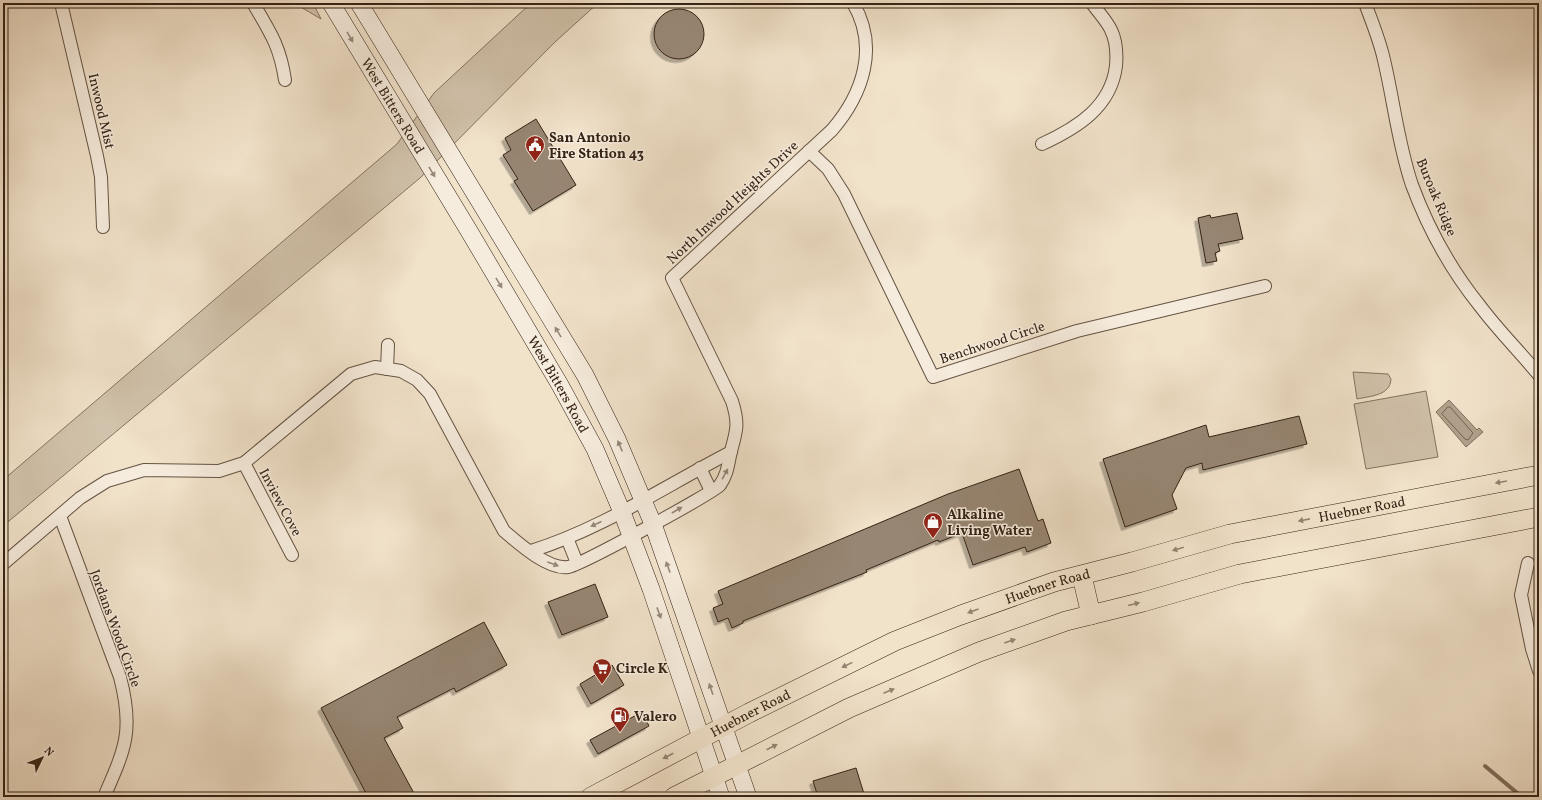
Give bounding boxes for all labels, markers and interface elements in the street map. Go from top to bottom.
one-way arrow [347,31,354,43]
street label: West Bitters Road [356,55,428,158]
street label: Inwood Mist [83,72,118,151]
place label: San Antonio Fire Station 43 [549,129,644,164]
public building icon: San Antonio Fire Station 43 [524,134,546,162]
street label: North Inwood Heights Drive [663,137,803,269]
street label: Buroak Ridge [1411,156,1461,240]
one-way arrow [429,166,436,178]
one-way arrow [496,277,503,289]
street label: Benchwood Circle [937,317,1048,369]
one-way arrow [555,326,562,338]
street label: West Bitters Road [522,333,592,437]
one-way arrow [617,440,624,452]
street label: Inview Cove [254,465,306,540]
one-way arrow [722,468,729,480]
one-way arrow [1495,480,1507,486]
street label: Huebner Road [1317,493,1407,528]
place label: Alkaline Living Water [947,506,1032,541]
one-way arrow [671,507,683,513]
shop icon: Alkaline Living Water [922,511,944,539]
one-way arrow [1298,517,1310,523]
one-way arrow [591,521,602,527]
one-way arrow [1171,546,1183,552]
one-way arrow [665,560,671,572]
one-way arrow [547,561,559,567]
street label: Huebner Road [1003,565,1092,610]
street label: Jordans Wood Circle [84,567,145,690]
one-way arrow [1128,601,1140,607]
one-way arrow [657,608,663,620]
one-way arrow [967,608,979,614]
one-way arrow [1004,638,1016,644]
supermarket icon: Circle K [591,657,613,685]
place label: Circle K [616,660,668,679]
one-way arrow [841,662,853,668]
one-way arrow [708,683,714,695]
street label: Huebner Road [707,686,794,743]
one-way arrow [884,688,895,694]
fuel station icon: Valero [609,705,631,733]
place label: Valero [634,708,677,727]
north arrow [22,738,62,778]
text: N [40,744,56,760]
one-way arrow [766,744,778,750]
one-way arrow [662,753,673,760]

